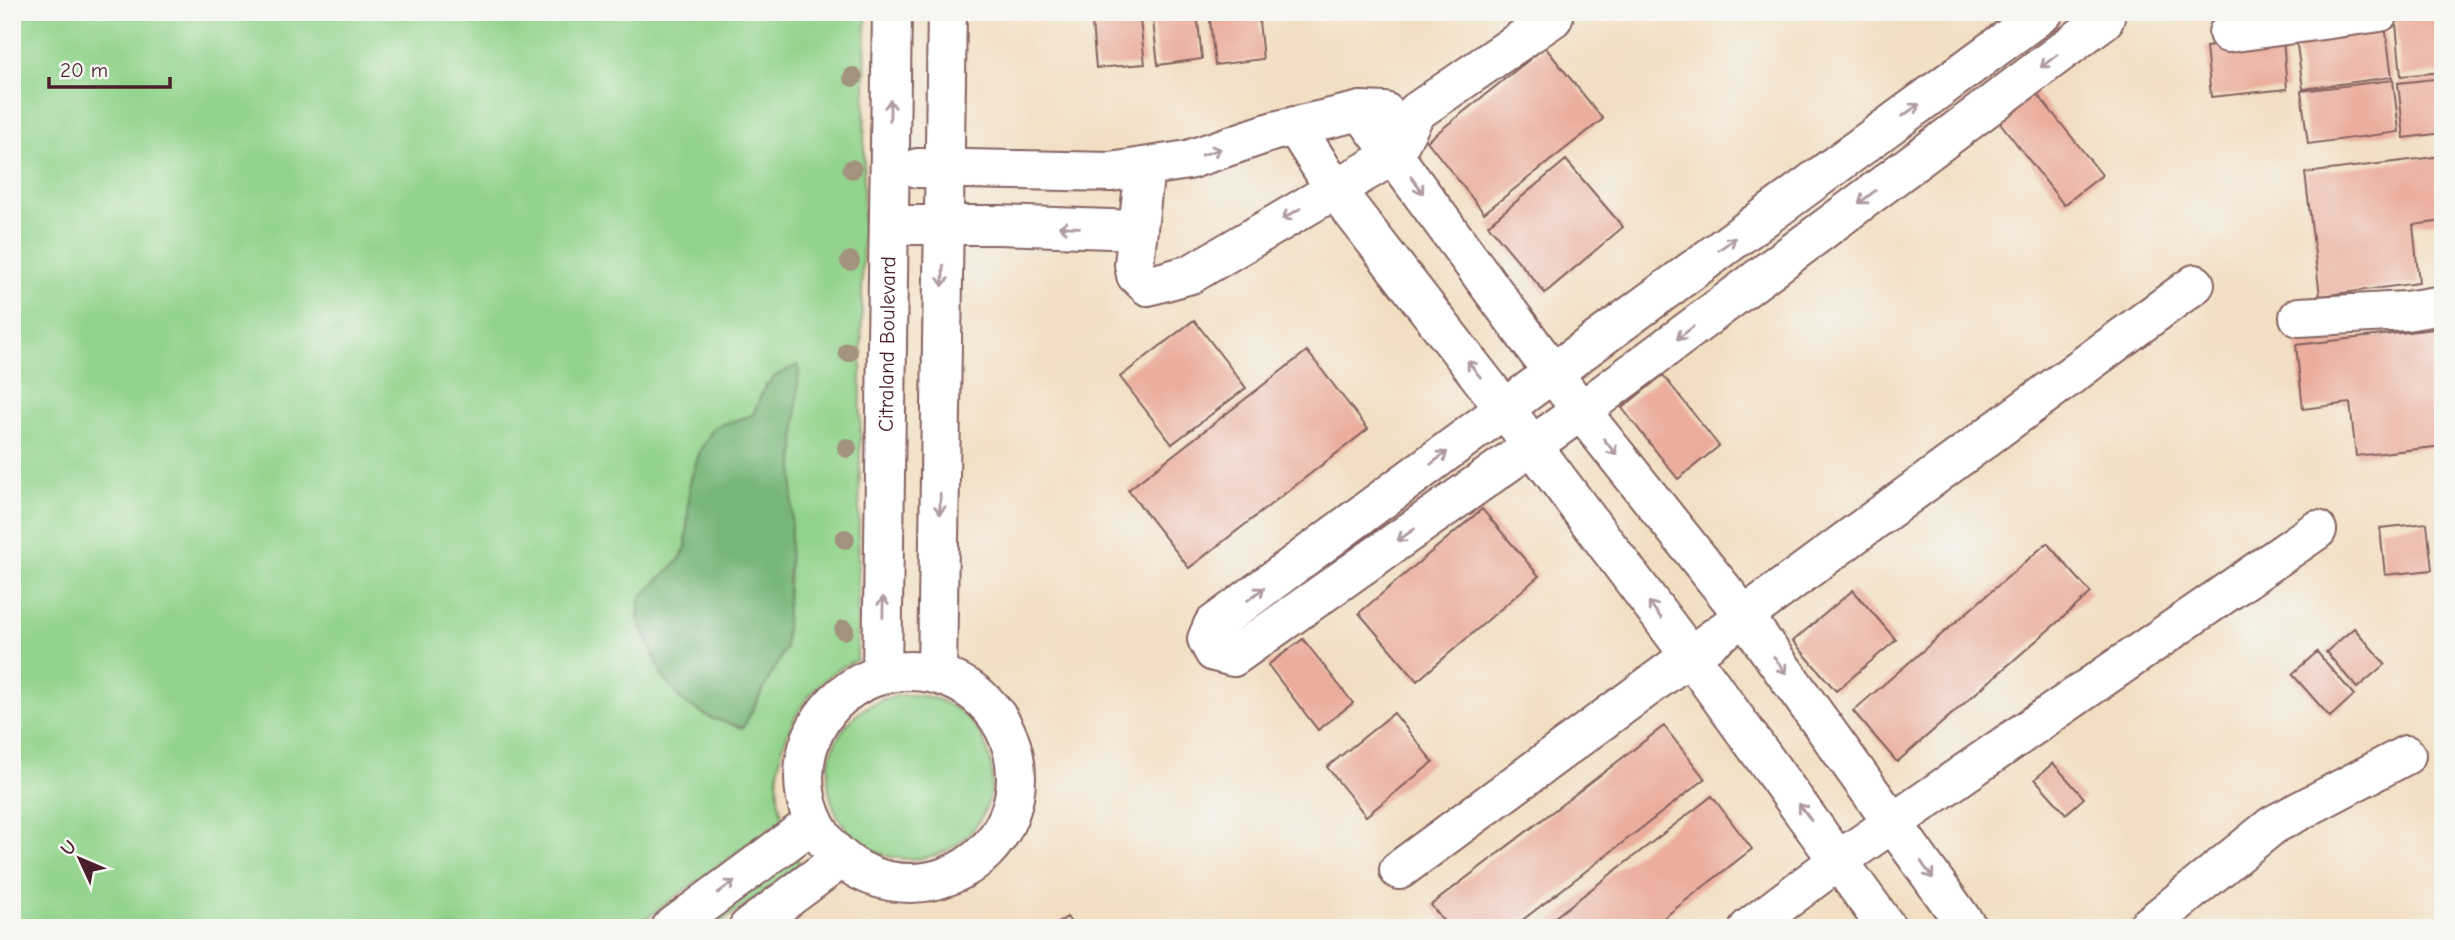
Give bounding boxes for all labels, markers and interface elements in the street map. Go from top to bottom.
scale bar [49,46,170,90]
one-way arrow [2040,54,2059,69]
text: 20 m [60,58,108,82]
one-way arrow [884,99,897,122]
one-way arrow [1901,103,1920,117]
one-way arrow [1200,145,1222,157]
one-way arrow [1410,175,1424,194]
one-way arrow [1858,190,1877,205]
one-way arrow [1282,207,1302,221]
one-way arrow [1058,221,1081,234]
one-way arrow [1717,237,1736,252]
street label: Citraland Boulevard [874,256,900,432]
one-way arrow [937,265,950,288]
one-way arrow [1676,326,1694,341]
one-way arrow [1467,360,1482,379]
one-way arrow [1602,437,1617,456]
one-way arrow [1429,451,1448,466]
one-way arrow [933,492,947,515]
one-way arrow [1397,528,1416,542]
one-way arrow [1246,586,1265,601]
one-way arrow [876,596,890,619]
one-way arrow [1648,600,1663,619]
one-way arrow [1773,655,1787,674]
one-way arrow [1798,803,1813,822]
north arrow [46,824,116,894]
text: U [56,836,81,860]
one-way arrow [1920,860,1934,879]
one-way arrow [716,880,735,895]

